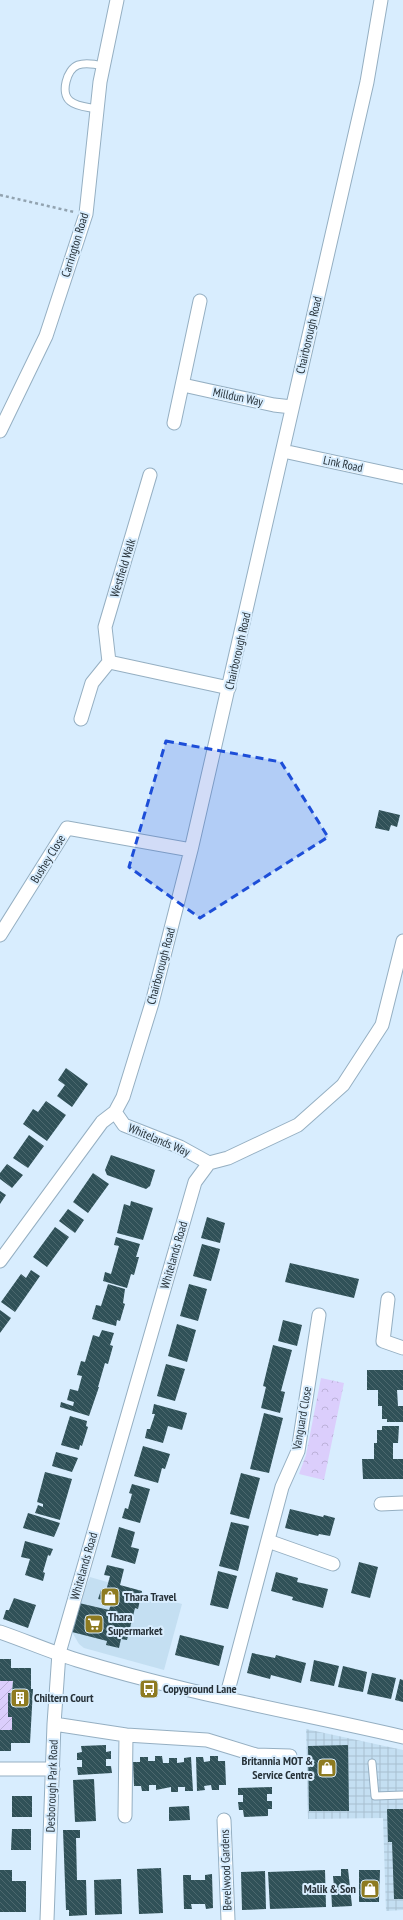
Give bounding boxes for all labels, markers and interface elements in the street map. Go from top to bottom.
street label: Carrington Road [58,211,91,279]
street label: Chairborough Road [292,295,325,375]
street label: Milldun Way [212,384,265,409]
street label: Link Road [322,452,364,475]
street label: Westfield Walk [107,536,139,599]
street label: Chairborough Road [221,611,254,691]
street label: Bushey Close [27,832,68,886]
street label: Chairborough Road [143,926,178,1006]
street label: Whitelands Way [126,1120,193,1159]
street label: Whitelands Road [157,1220,190,1290]
street label: Vanguard Close [288,1385,314,1452]
street label: Whitelands Road [67,1531,100,1601]
shop icon: Thara Travel [99,1586,121,1608]
place label: Thara Travel [124,1589,177,1604]
place label: Thara Supermarket [108,1609,163,1638]
supermarket icon: Thara Supermarket [83,1613,105,1635]
bus stop icon: Copyground Lane [138,1678,160,1700]
place label: Copyground Lane [163,1681,237,1696]
building icon: Chiltern Court [9,1687,31,1709]
place label: Chiltern Court [34,1690,94,1705]
street label: Desborough Park Road [42,1739,61,1833]
place label: Britannia MOT & Service Centre [242,1753,313,1782]
shop icon: Britannia MOT & Service Centre [316,1757,338,1779]
street label: Bevelwood Gardens [217,1829,234,1911]
shop icon: Malik & Son [359,1878,381,1900]
place label: Malik & Son [304,1881,356,1896]

